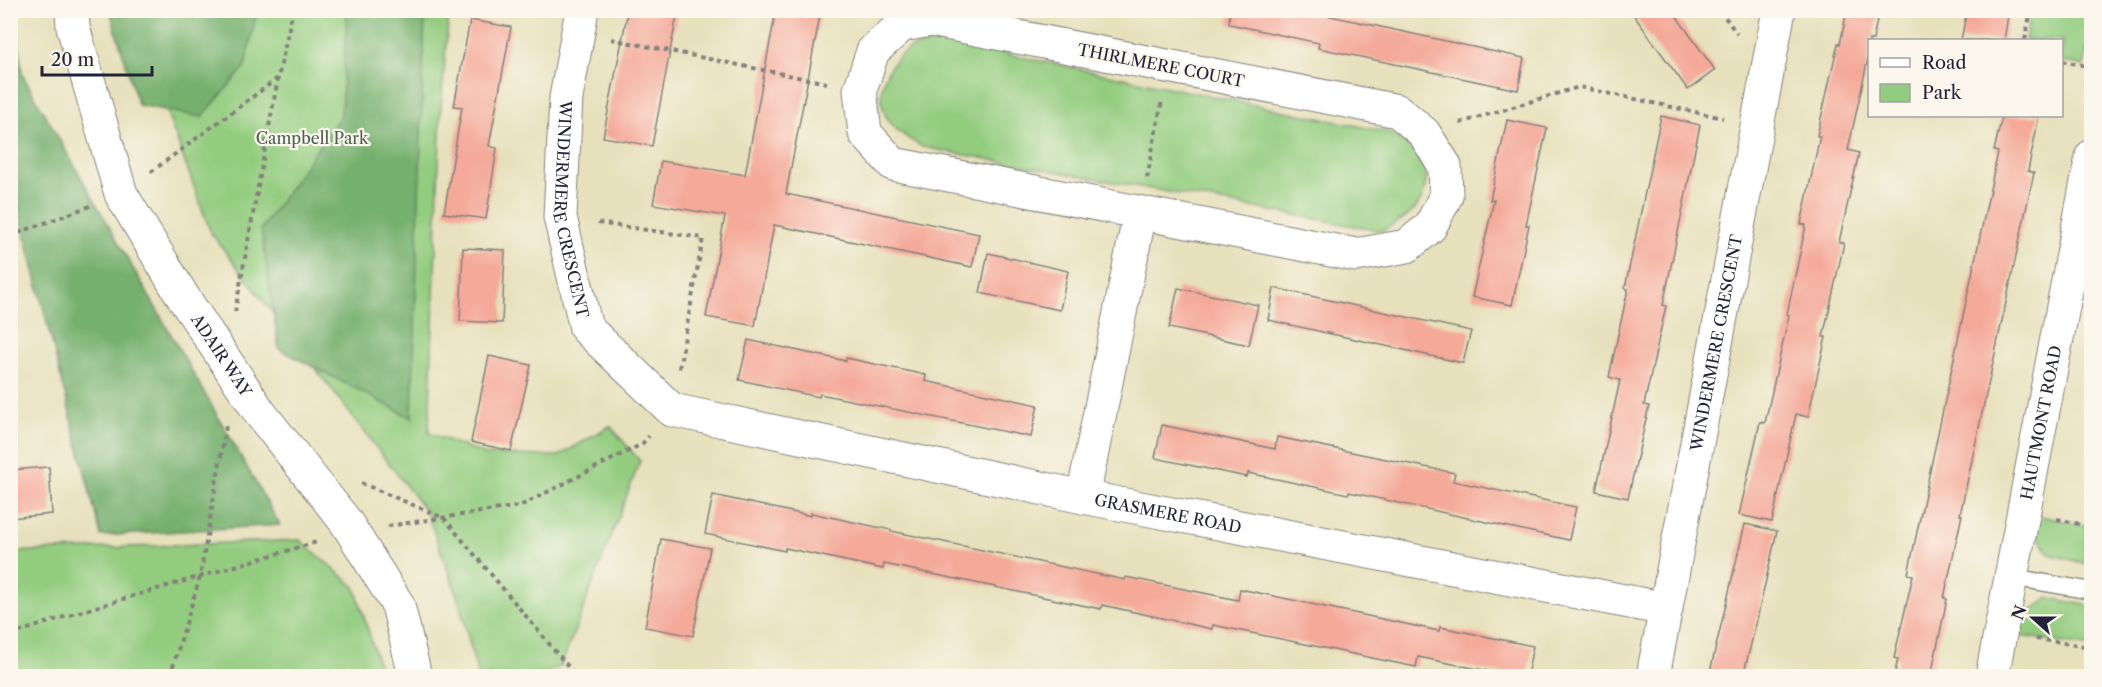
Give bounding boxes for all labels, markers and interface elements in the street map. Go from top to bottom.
scale bar [42,39,152,77]
street label: THIRLMERE COURT [1076,39,1246,91]
legend [1868,39,2063,117]
text: 20 m [51,49,95,71]
text: Road [1922,52,1967,74]
text: Park [1922,82,1963,104]
street label: WINDERMERE CRESCENT [549,99,593,320]
park label: Campbell Park [256,128,369,148]
street label: WINDERMERE CRESCENT [1686,233,1746,454]
street label: ADAIR WAY [187,309,257,401]
street label: HAUTMONT ROAD [2016,344,2065,501]
street label: GRASMERE ROAD [1093,489,1243,537]
north arrow [2003,588,2063,648]
text: N [2007,602,2031,623]

